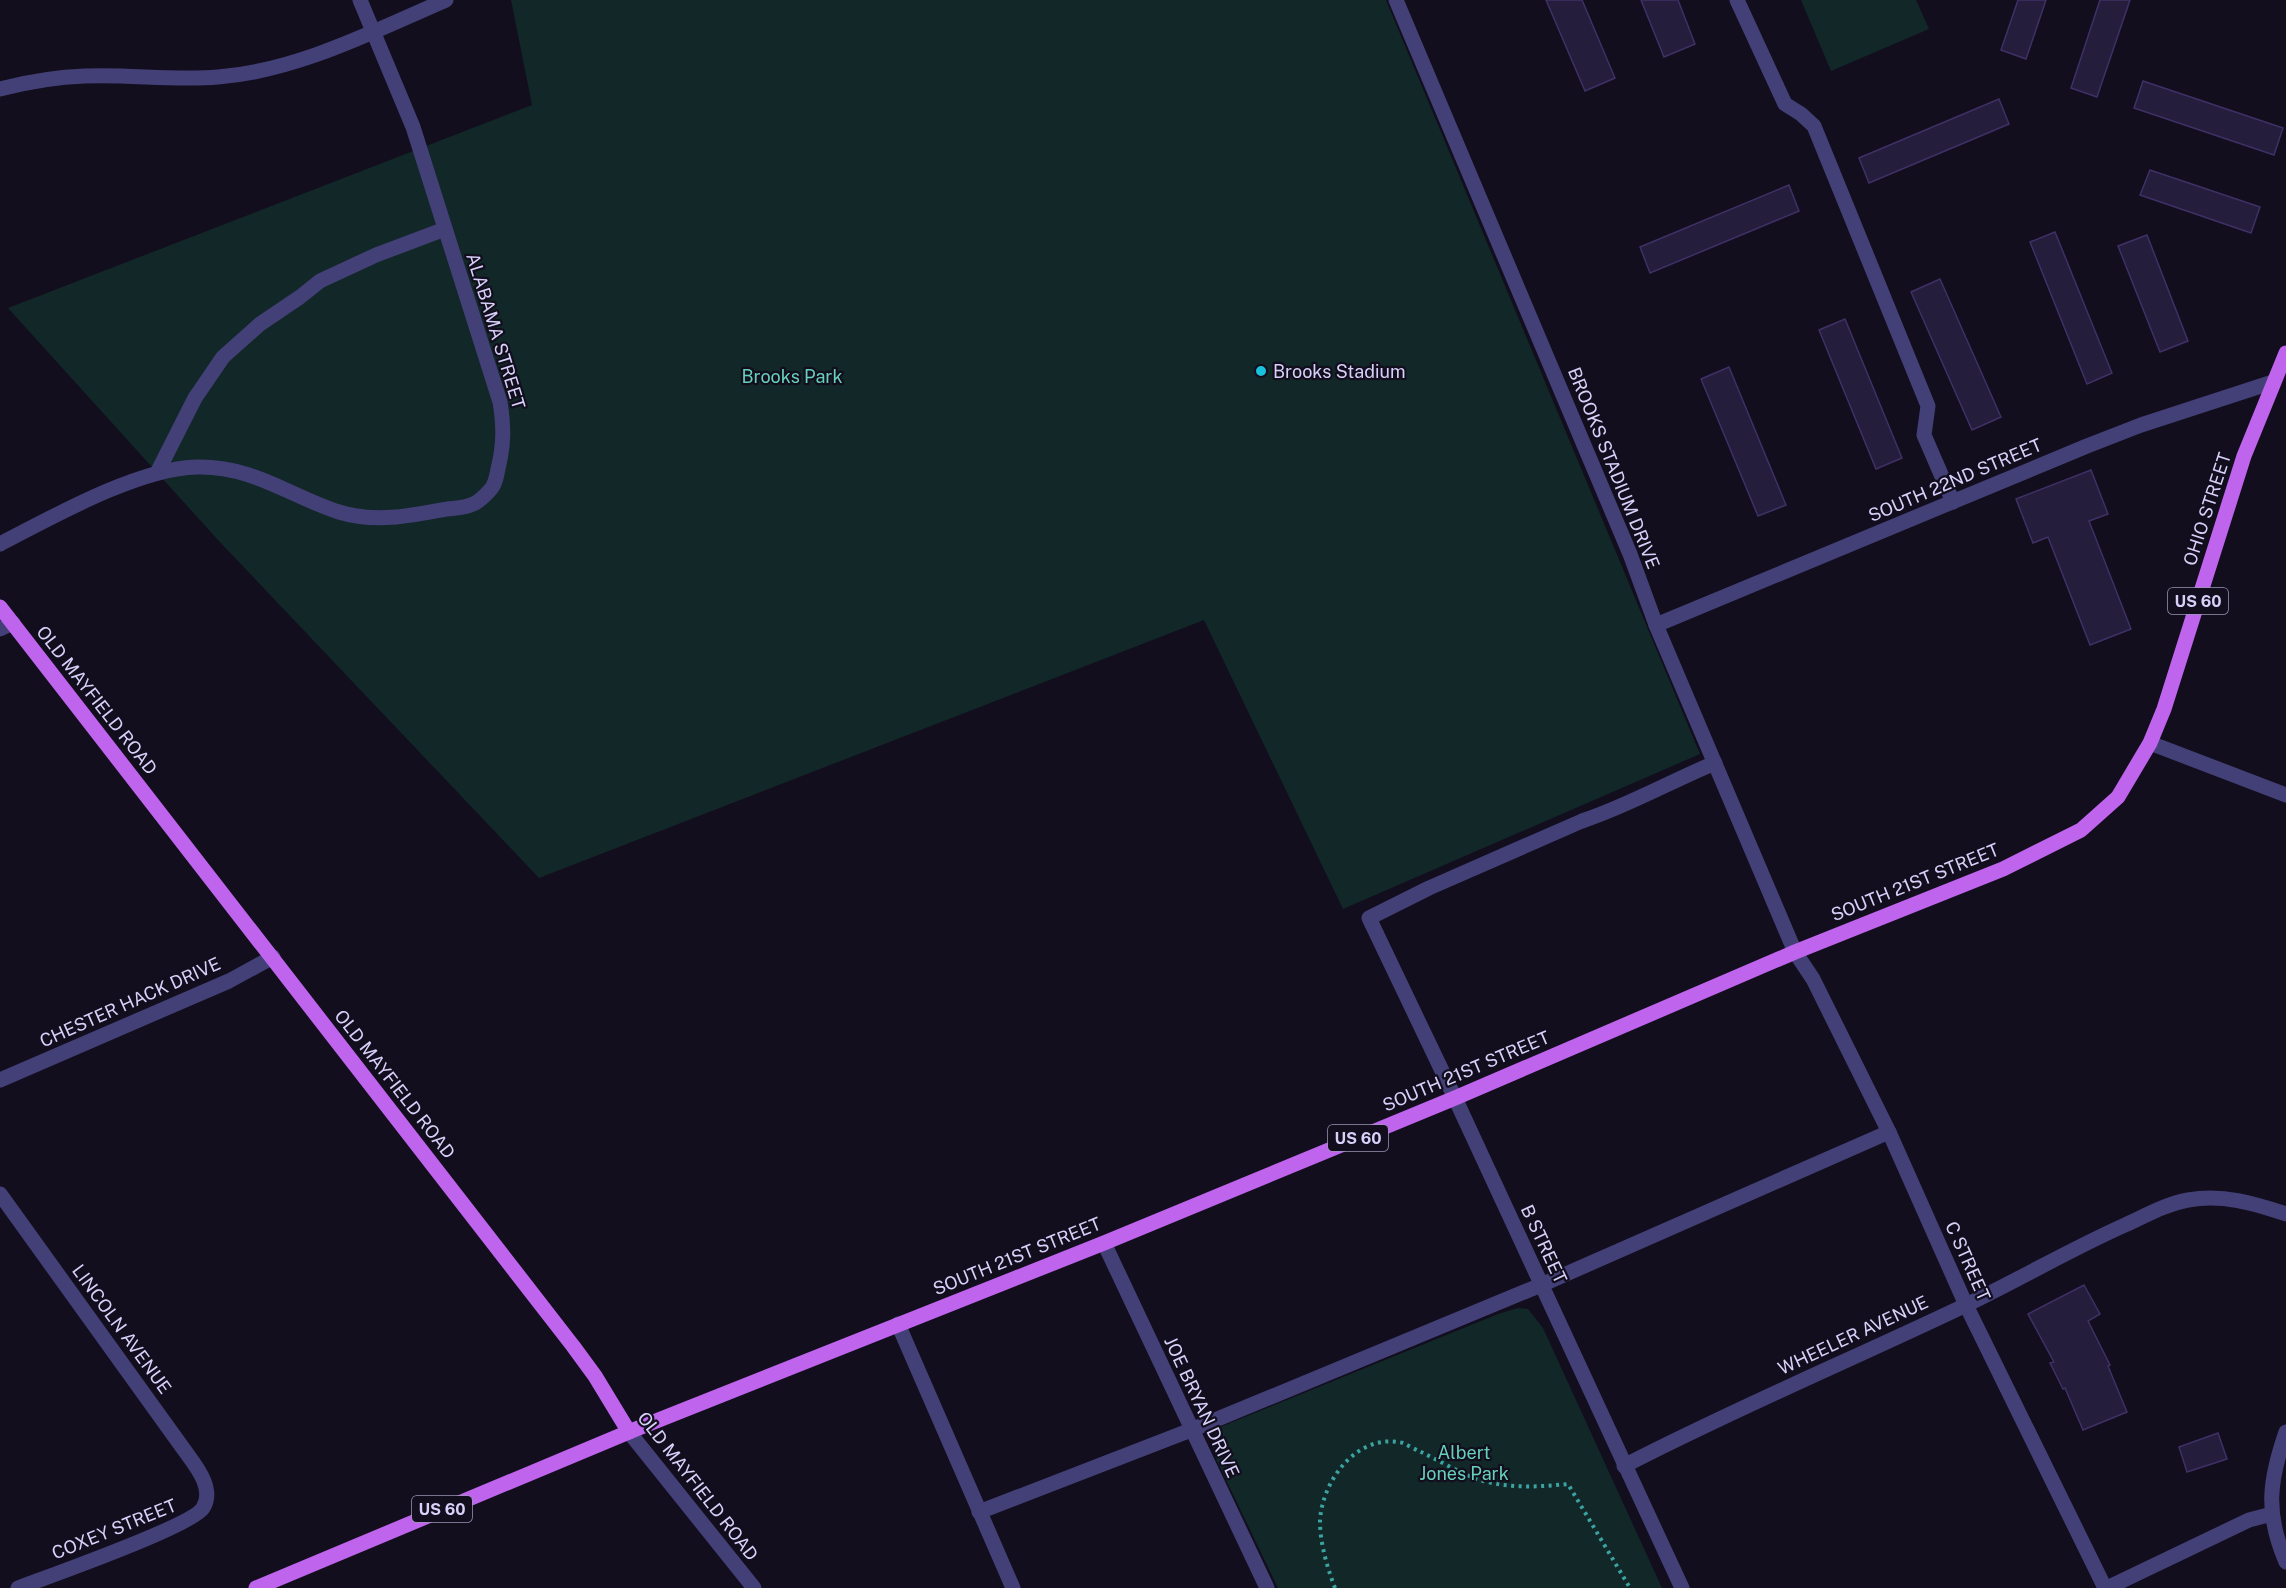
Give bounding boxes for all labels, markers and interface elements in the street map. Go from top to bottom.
street label: ALABAMA STREET [462,250,530,412]
place label: Brooks Stadium [1273,361,1406,382]
marker: Brooks Stadium [1254,364,1268,378]
street label: BROOKS STADIUM DRIVE [1564,364,1664,572]
park label: Brooks Park [741,366,843,387]
street label: SOUTH 22ND STREET [1865,434,2045,526]
street label: OHIO STREET [2179,449,2235,568]
road number: US 60 [2168,588,2228,614]
street label: OLD MAYFIELD ROAD [32,621,162,779]
street label: SOUTH 21ST STREET [1828,839,2002,925]
street label: CHESTER HACK DRIVE [36,953,224,1051]
street label: OLD MAYFIELD ROAD [330,1005,460,1163]
street label: SOUTH 21ST STREET [1379,1026,1553,1116]
road number: US 60 [1328,1125,1388,1151]
street label: B STREET [1517,1201,1572,1287]
street label: SOUTH 21ST STREET [930,1213,1104,1299]
street label: C STREET [1941,1218,1995,1304]
street label: LINCOLN AVENUE [68,1260,176,1398]
street label: WHEELER AVENUE [1775,1291,1931,1379]
street label: JOE BRYAN DRIVE [1160,1333,1244,1481]
street label: OLD MAYFIELD ROAD [633,1407,763,1565]
park label: Albert Jones Park [1419,1442,1509,1484]
street label: COXEY STREET [49,1494,180,1564]
road number: US 60 [412,1496,472,1522]

